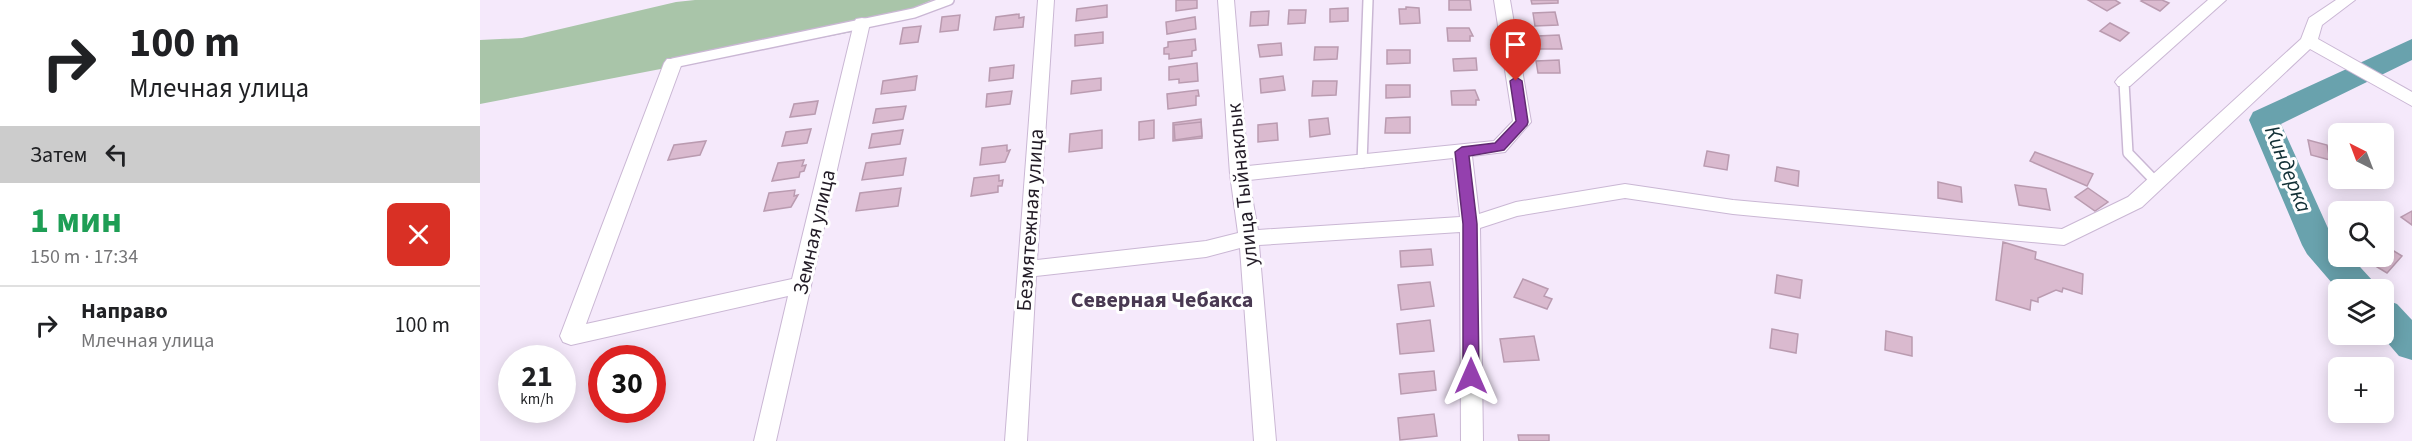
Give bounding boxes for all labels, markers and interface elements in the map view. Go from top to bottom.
text: 100 m [129,13,240,73]
pin [1490,19,1541,81]
icon: right [30,24,108,102]
icon: arrive [1499,28,1532,61]
text: Млечная улица [129,69,309,108]
street label: улица Тыйнаклык [1218,101,1265,268]
water label: Киндерка [2256,121,2320,217]
north arrow [2328,123,2394,189]
map controls [2328,123,2394,423]
street label: Безмятежная улица [1009,128,1051,312]
icon: left [100,138,133,171]
text: Затем [30,139,88,171]
street label: Земная улица [785,166,843,298]
text: 1 мин [30,195,122,246]
button: search [2328,201,2394,267]
button: close [387,203,450,266]
text: 150 m · 17:34 [30,243,138,271]
button: layers [2328,279,2394,345]
district label: Северная Чебакса [1071,284,1253,316]
text: Направо [81,295,168,327]
icon: right [30,309,63,342]
text: 100 m [395,309,450,341]
text: Млечная улица [81,327,214,355]
position arrow [1439,344,1503,408]
speed limit sign: 30 [588,345,666,423]
text: 21 [521,355,553,398]
button: + [2328,357,2394,423]
text: km/h [520,389,554,410]

